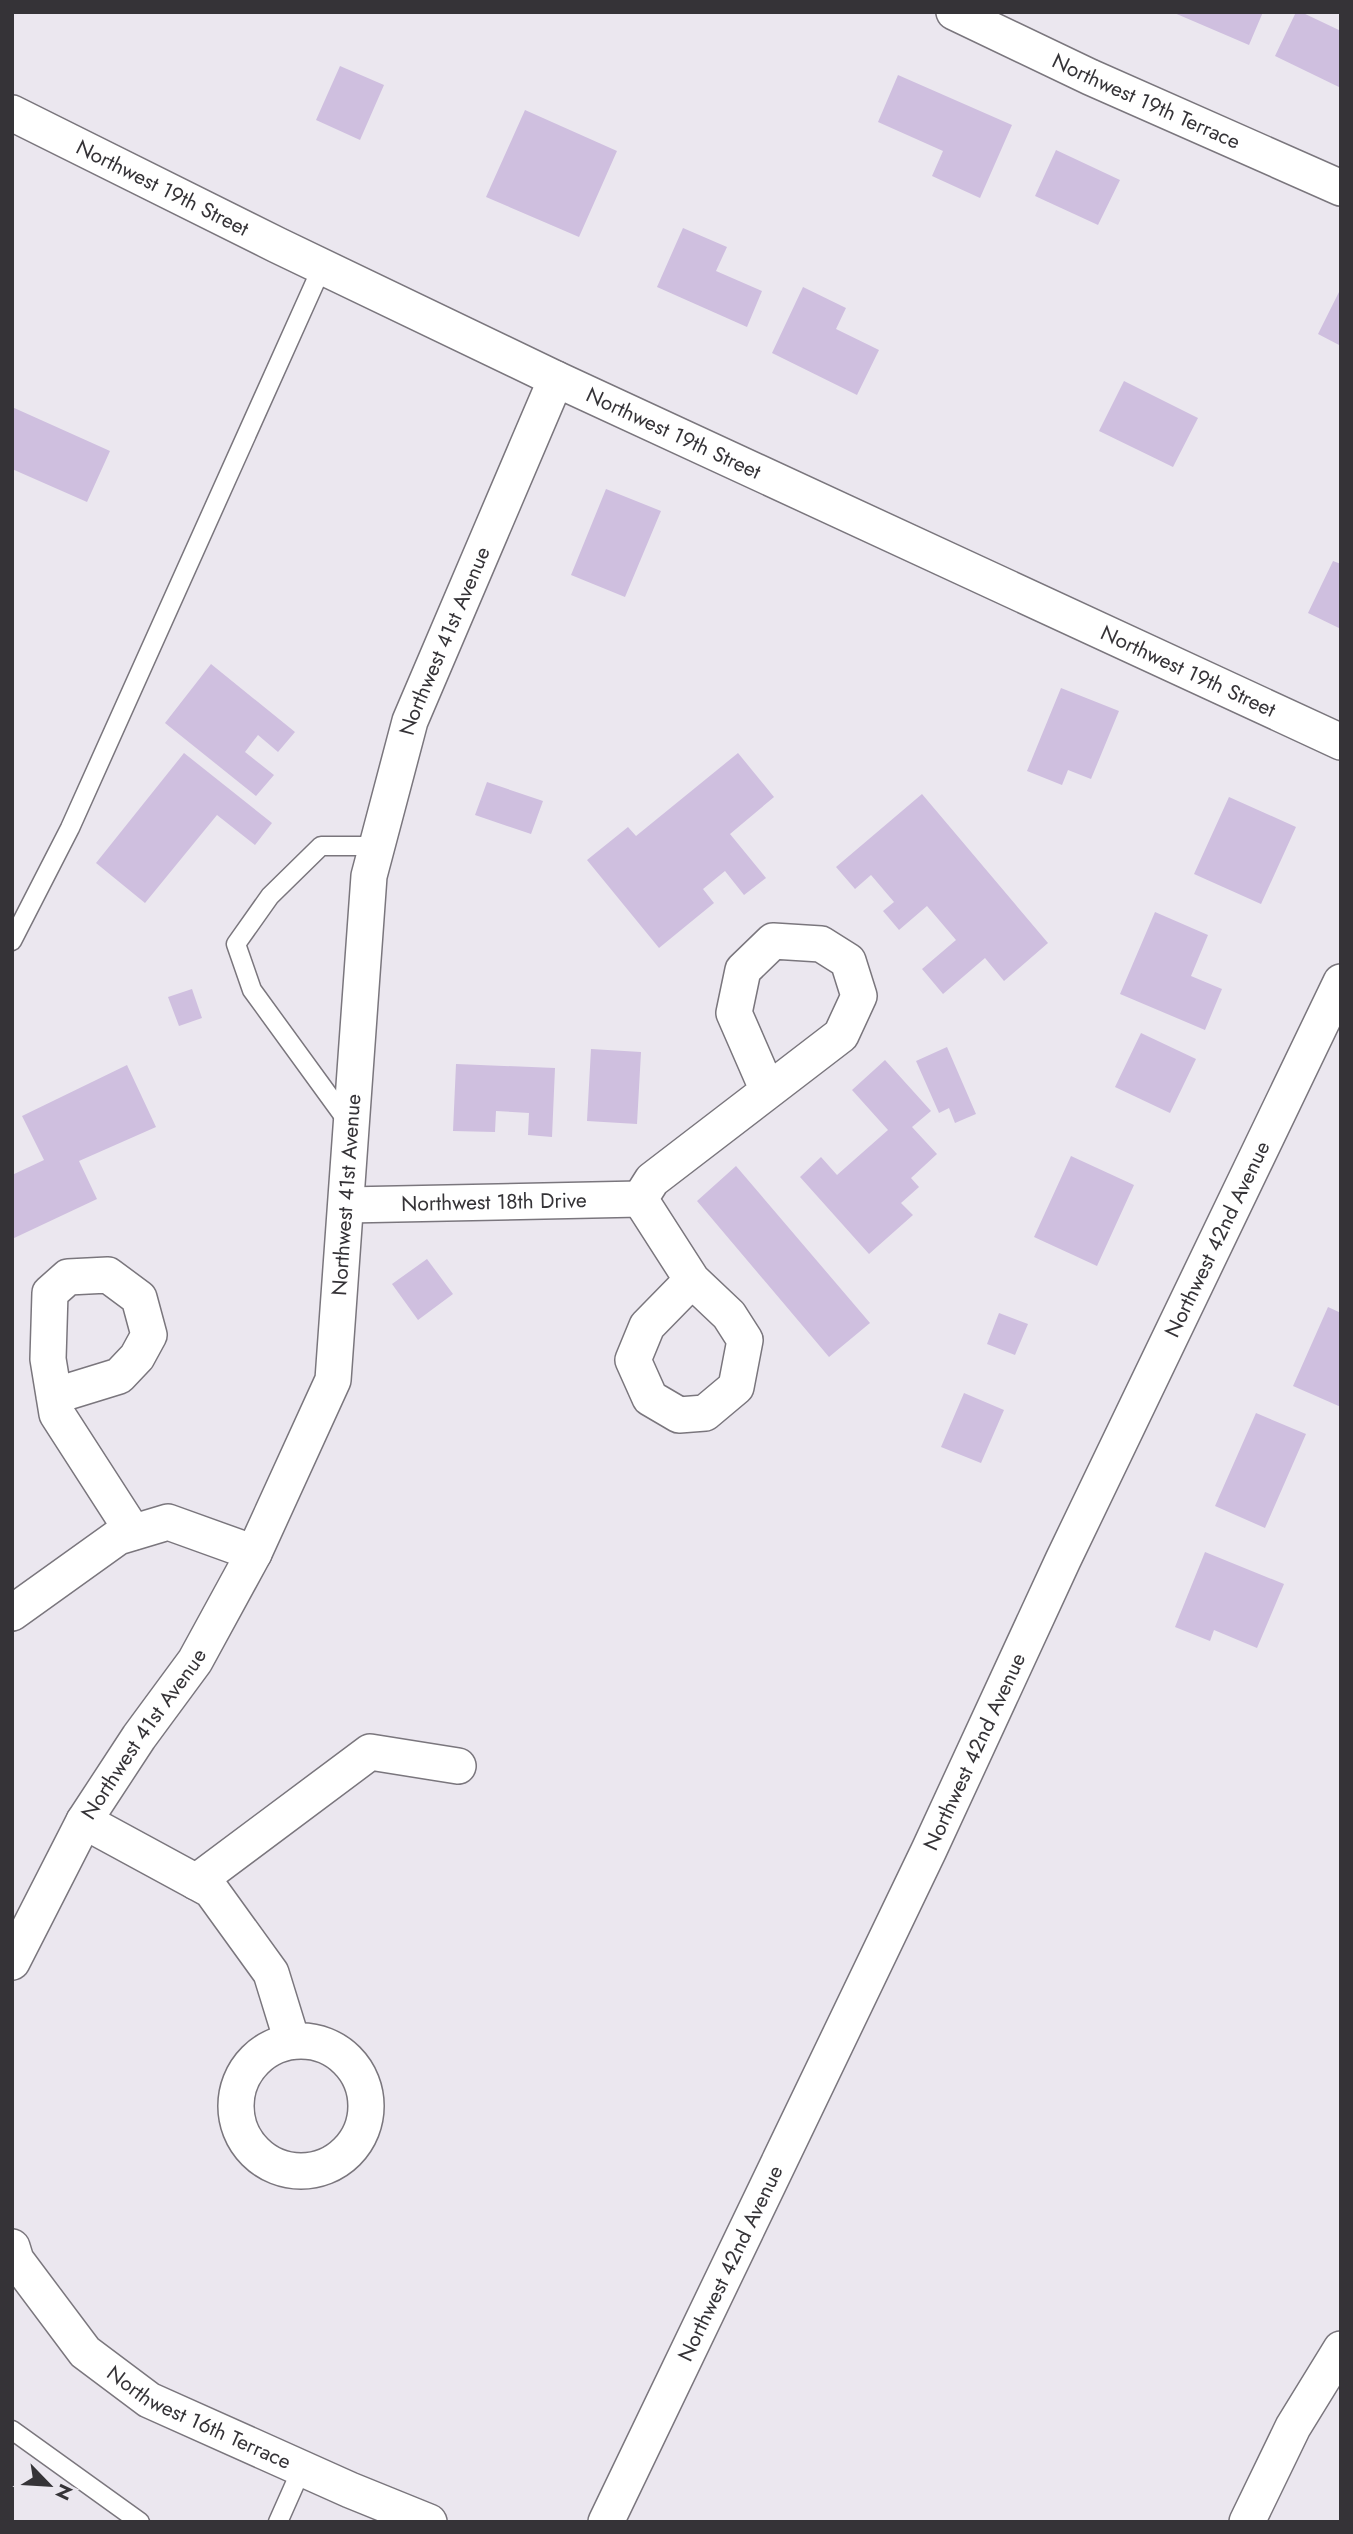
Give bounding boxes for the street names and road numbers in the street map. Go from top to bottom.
street label: Northwest 19th Terrace [1047,46,1245,157]
street label: Northwest 19th Street [71,132,254,244]
street label: Northwest 19th Street [581,380,766,487]
street label: Northwest 41st Avenue [392,542,498,739]
street label: Northwest 19th Street [1096,618,1280,725]
street label: Northwest 41st Avenue [324,1093,368,1297]
street label: Northwest 42nd Avenue [1157,1136,1277,1342]
street label: Northwest 18th Drive [401,1185,587,1219]
street label: Northwest 41st Avenue [74,1643,214,1826]
street label: Northwest 42nd Avenue [916,1648,1033,1855]
street label: Northwest 42nd Avenue [670,2160,790,2367]
street label: Northwest 16th Terrace [101,2358,296,2477]

